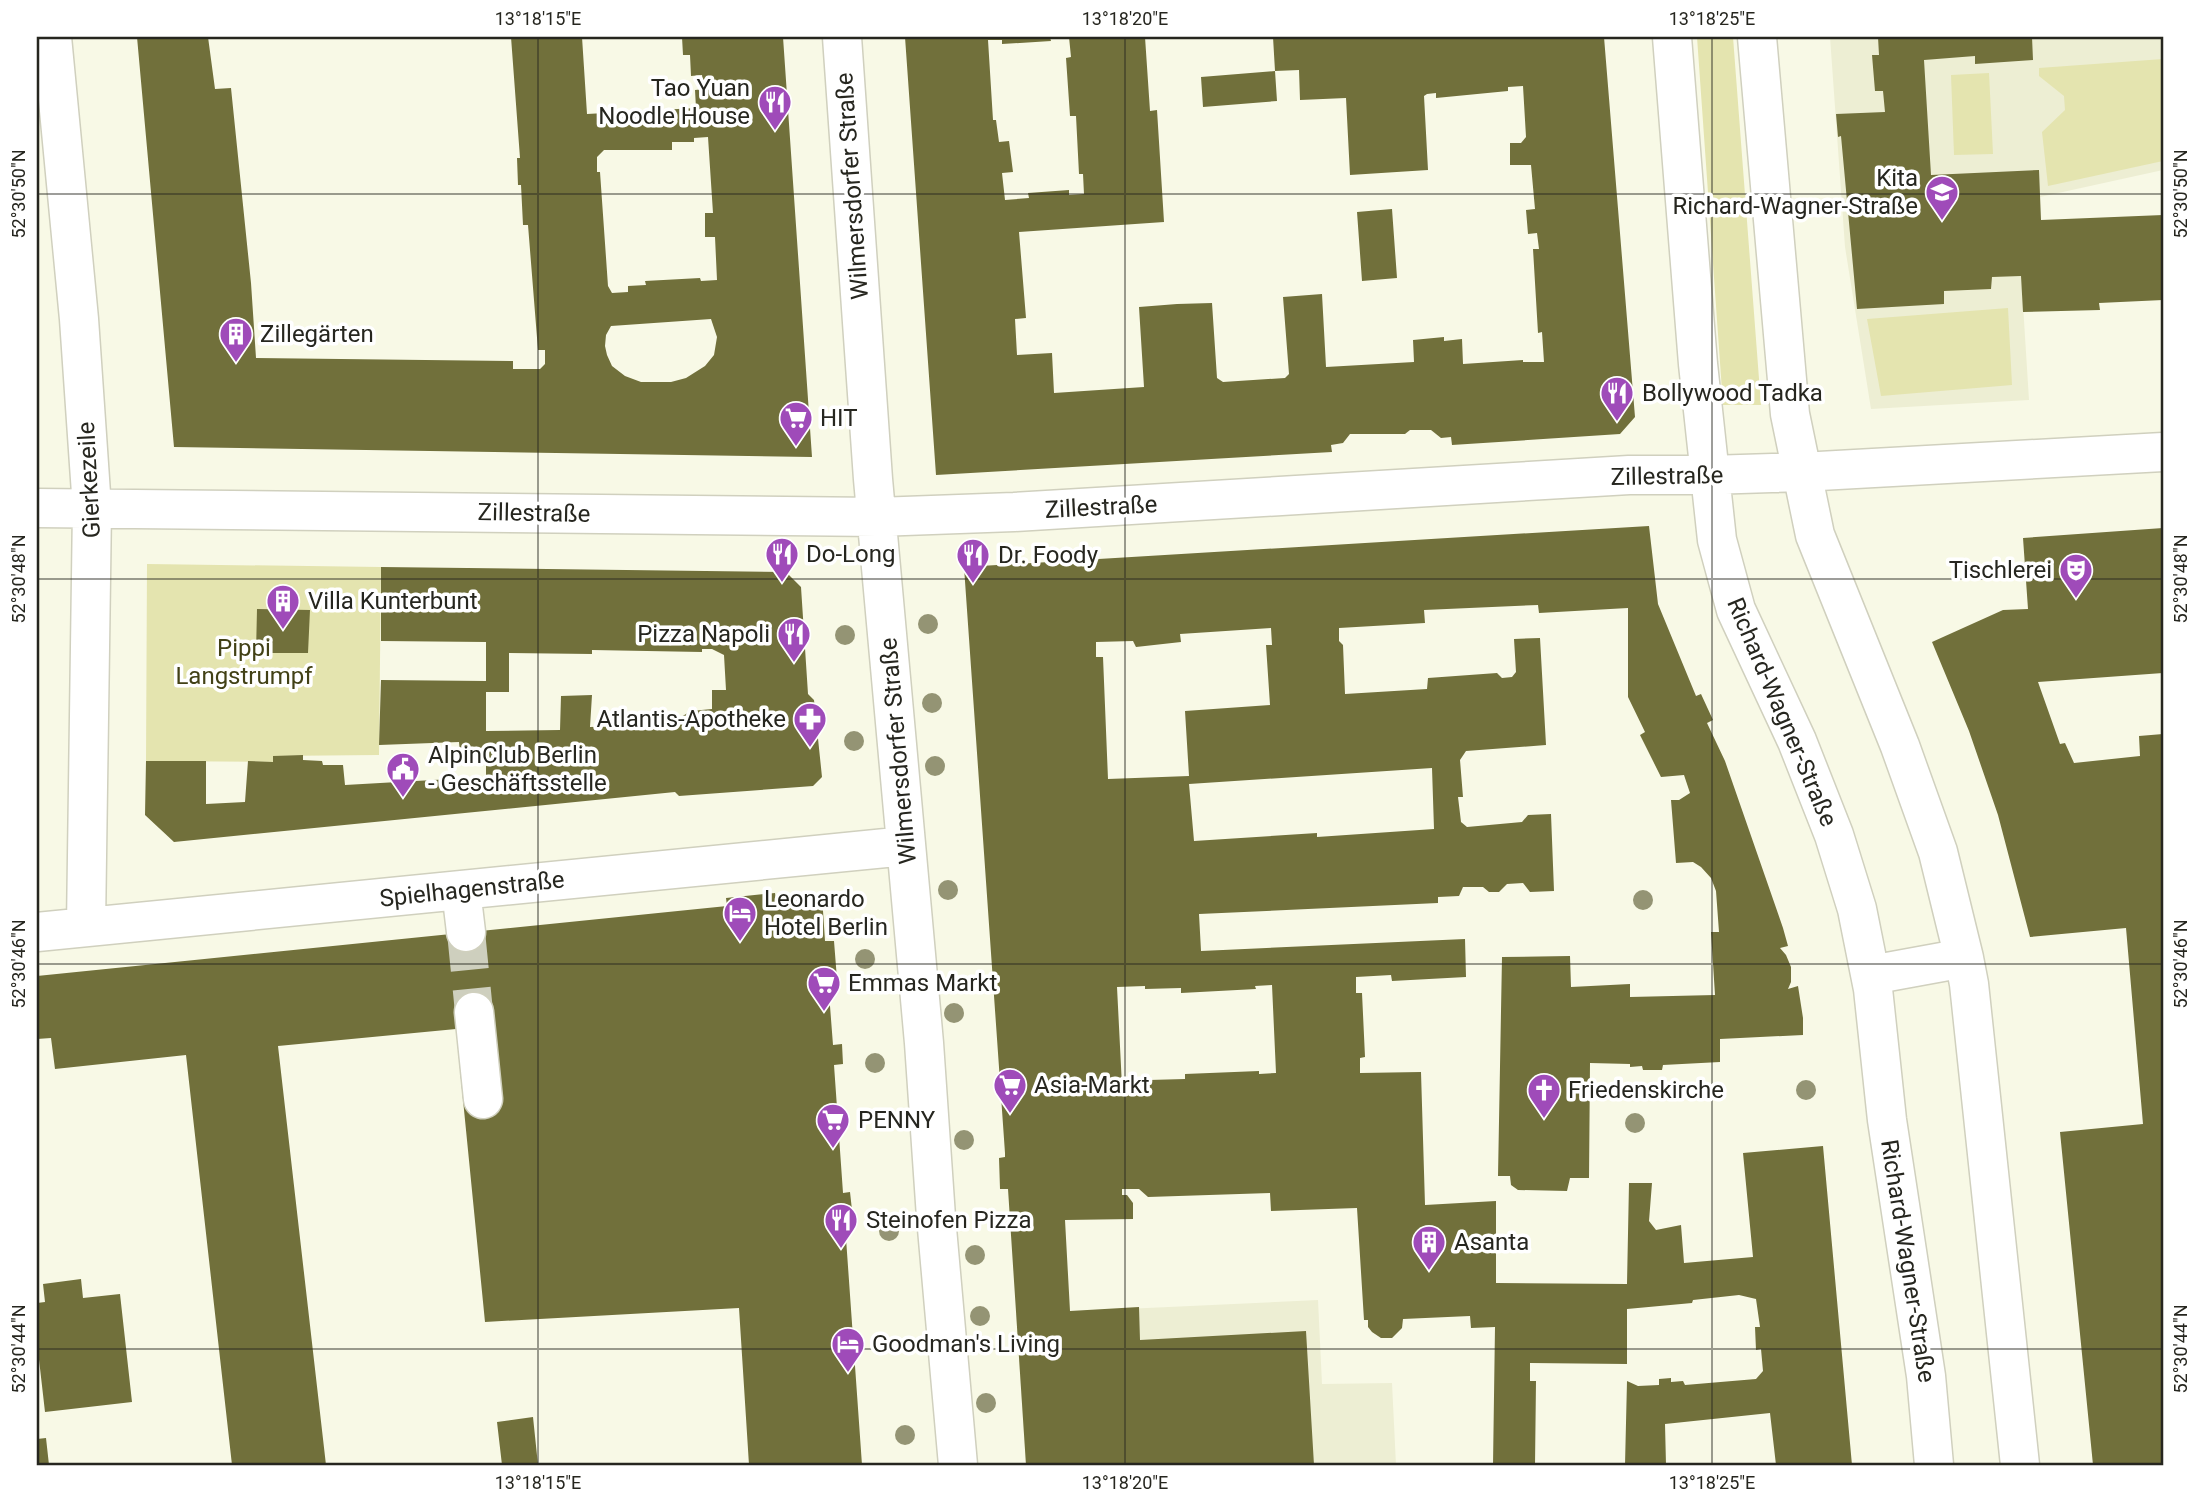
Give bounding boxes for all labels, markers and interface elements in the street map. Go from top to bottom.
text: 13°18'15"E [495,8,581,29]
text: 13°18'20"E [1082,8,1168,29]
text: 13°18'25"E [1669,8,1755,29]
street label: Wilmersdorfer Straße [830,72,874,300]
place label: Tao Yuan Noodle House [598,74,750,130]
restaurant icon: Tao Yuan Noodle House [756,83,794,132]
text: 52°30'50"N [8,149,29,239]
text: 52°30'50"N [2170,149,2191,239]
place label: Kita Richard-Wagner-Straße [1672,164,1918,220]
school or university icon: Kita Richard-Wagner-Straße [1923,173,1961,222]
building icon: Zillegärten [217,315,255,364]
place label: Zillegärten [260,320,374,348]
restaurant icon: Bollywood Tadka [1598,374,1636,423]
place label: Bollywood Tadka [1642,379,1823,407]
supermarket icon: HIT [777,399,815,448]
place label: HIT [820,404,858,432]
street label: Gierkezeile [72,421,106,539]
street label: Zillestraße [1610,461,1724,491]
street label: Zillestraße [1044,490,1158,524]
street label: Zillestraße [477,498,591,528]
text: 52°30'48"N [8,534,29,624]
text: 52°30'48"N [2170,534,2191,624]
restaurant icon: Do-Long [763,535,801,584]
restaurant icon: Dr. Foody [954,536,992,585]
place label: Do-Long [806,540,895,568]
place label: Dr. Foody [998,541,1099,569]
theatre icon: Tischlerei [2057,551,2095,600]
place label: Tischlerei [1949,556,2052,584]
building icon: Villa Kunterbunt [264,582,302,631]
place label: Villa Kunterbunt [308,587,478,615]
street label: Richard-Wagner-Straße [1721,594,1843,830]
restaurant icon: Pizza Napoli [775,615,813,664]
place label: Pizza Napoli [637,620,770,648]
park label: Pippi Langstrumpf [175,634,313,690]
street label: Wilmersdorfer Straße [874,636,922,866]
pharmacy icon: Atlantis-Apotheke [791,700,829,749]
place label: Atlantis-Apotheke [597,705,786,733]
place label: AlpinClub Berlin - Geschäftsstelle [428,741,607,797]
public building icon: AlpinClub Berlin - Geschäftsstelle [384,750,422,799]
street label: Spielhagenstraße [378,865,566,913]
place label: Leonardo Hotel Berlin [764,885,888,941]
hotel icon: Leonardo Hotel Berlin [721,894,759,943]
text: 52°30'46"N [8,919,29,1009]
text: 52°30'46"N [2170,919,2191,1009]
supermarket icon: Emmas Markt [805,964,843,1013]
place label: Emmas Markt [848,969,997,997]
supermarket icon: Asia-Markt [991,1066,1029,1115]
place label: Asia-Markt [1034,1071,1150,1099]
church icon: Friedenskirche [1525,1071,1563,1120]
place label: Friedenskirche [1568,1076,1724,1104]
supermarket icon: PENNY [814,1101,852,1150]
place label: PENNY [858,1106,936,1134]
street label: Richard-Wagner-Straße [1875,1138,1941,1384]
restaurant icon: Steinofen Pizza [822,1201,860,1250]
place label: Steinofen Pizza [866,1206,1031,1234]
building icon: Asanta [1410,1223,1448,1272]
place label: Asanta [1454,1228,1529,1256]
text: 52°30'44"N [8,1304,29,1394]
text: 52°30'44"N [2170,1304,2191,1394]
hotel icon: Goodman's Living [829,1325,867,1374]
place label: Goodman's Living [872,1330,1060,1358]
text: 13°18'15"E [495,1472,581,1493]
text: 13°18'20"E [1082,1472,1168,1493]
text: 13°18'25"E [1669,1472,1755,1493]

